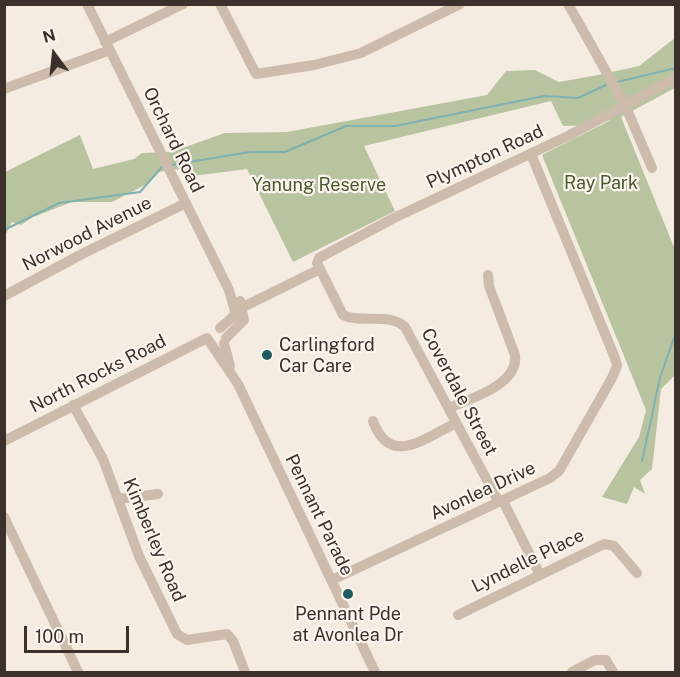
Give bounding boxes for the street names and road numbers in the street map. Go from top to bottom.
street label: Orchard Road [138,84,208,196]
street label: Plympton Road [423,121,547,193]
street label: Norwood Avenue [19,192,155,276]
street label: Coverdale Street [416,325,502,459]
street label: North Rocks Road [26,330,170,418]
street label: Pennant Parade [280,451,358,579]
street label: Avonlea Drive [427,457,539,525]
street label: Kimberley Road [118,475,190,605]
street label: Lyndelle Place [468,525,588,597]

